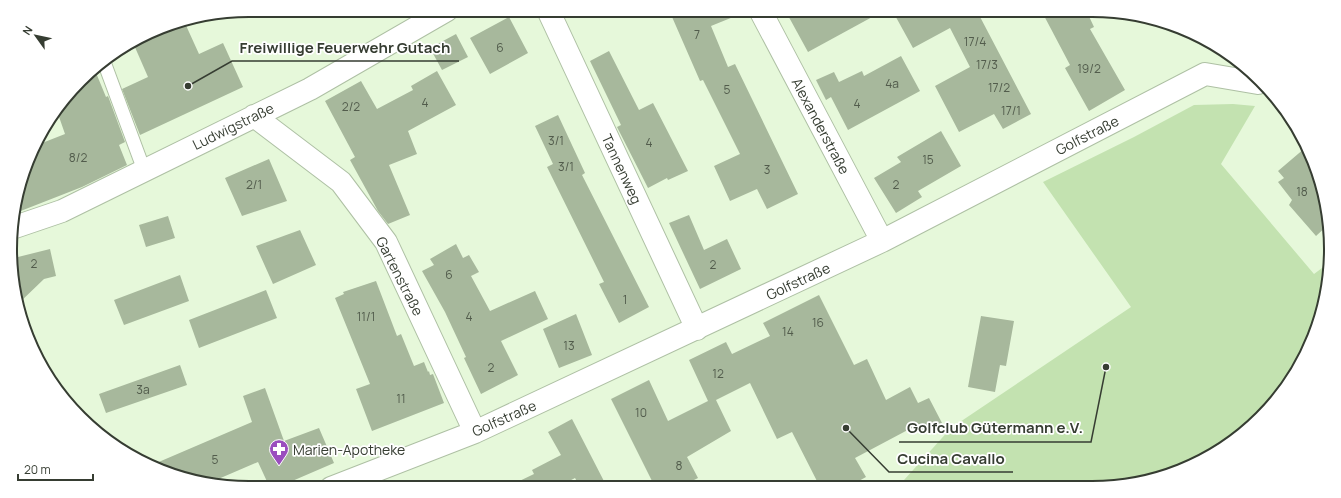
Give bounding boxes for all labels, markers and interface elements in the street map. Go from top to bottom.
north arrow [16,16,56,56]
text: N [19,23,36,38]
house number: 7 [694,26,700,43]
house number: 17/4 [964,33,986,50]
callout: Freiwillige Feuerwehr Gutach [232,34,459,61]
text: Freiwillige Feuerwehr Gutach [240,37,450,58]
house number: 6 [496,39,504,56]
house number: 17/3 [976,56,998,73]
house number: 19/2 [1077,60,1101,77]
street label: Alexanderstraße [788,75,854,177]
house number: 4a [885,75,899,92]
house number: 17/2 [988,79,1010,96]
house number: 5 [724,81,731,98]
house number: 4 [421,94,429,111]
house number: 4 [853,95,861,112]
street label: Ludwigstraße [189,98,277,154]
house number: 2/2 [342,98,360,115]
house number: 17/1 [1001,102,1021,119]
street label: Golfstraße [1052,111,1122,159]
street label: Tannenweg [598,131,646,207]
house number: 3/1 [548,132,564,149]
house number: 4 [645,134,653,151]
house number: 8/2 [69,149,87,166]
house number: 15 [922,151,934,168]
house number: 3/1 [558,158,574,175]
house number: 3 [764,161,770,178]
house number: 2/1 [246,176,262,193]
house number: 2 [893,176,900,193]
house number: 18 [1296,183,1308,200]
street label: Gartenstraße [372,233,428,319]
house number: 2 [31,255,38,272]
house number: 2 [710,256,717,273]
street label: Golfstraße [763,258,833,304]
house number: 6 [445,266,453,283]
house number: 1 [623,291,627,308]
house number: 11/1 [357,308,375,325]
house number: 4 [465,308,473,325]
house number: 16 [812,314,824,331]
house number: 14 [782,323,794,340]
house number: 13 [563,337,575,354]
house number: 2 [488,359,495,376]
house number: 12 [712,365,724,382]
house number: 3a [136,381,150,398]
house number: 11 [396,390,406,407]
street label: Golfstraße [469,395,539,441]
house number: 10 [635,404,647,421]
callout: Golfclub Gütermann e.V. [899,415,1091,442]
text: Golfclub Gütermann e.V. [907,417,1083,438]
pharmacy icon: Marien-Apotheke [268,438,290,466]
place label: Marien-Apotheke [293,440,405,459]
callout: Cucina Cavallo [889,445,1013,472]
text: Cucina Cavallo [897,448,1005,469]
house number: 5 [212,451,219,468]
scale bar [18,456,93,482]
house number: 8 [676,457,683,474]
text: 20 m [24,461,51,478]

